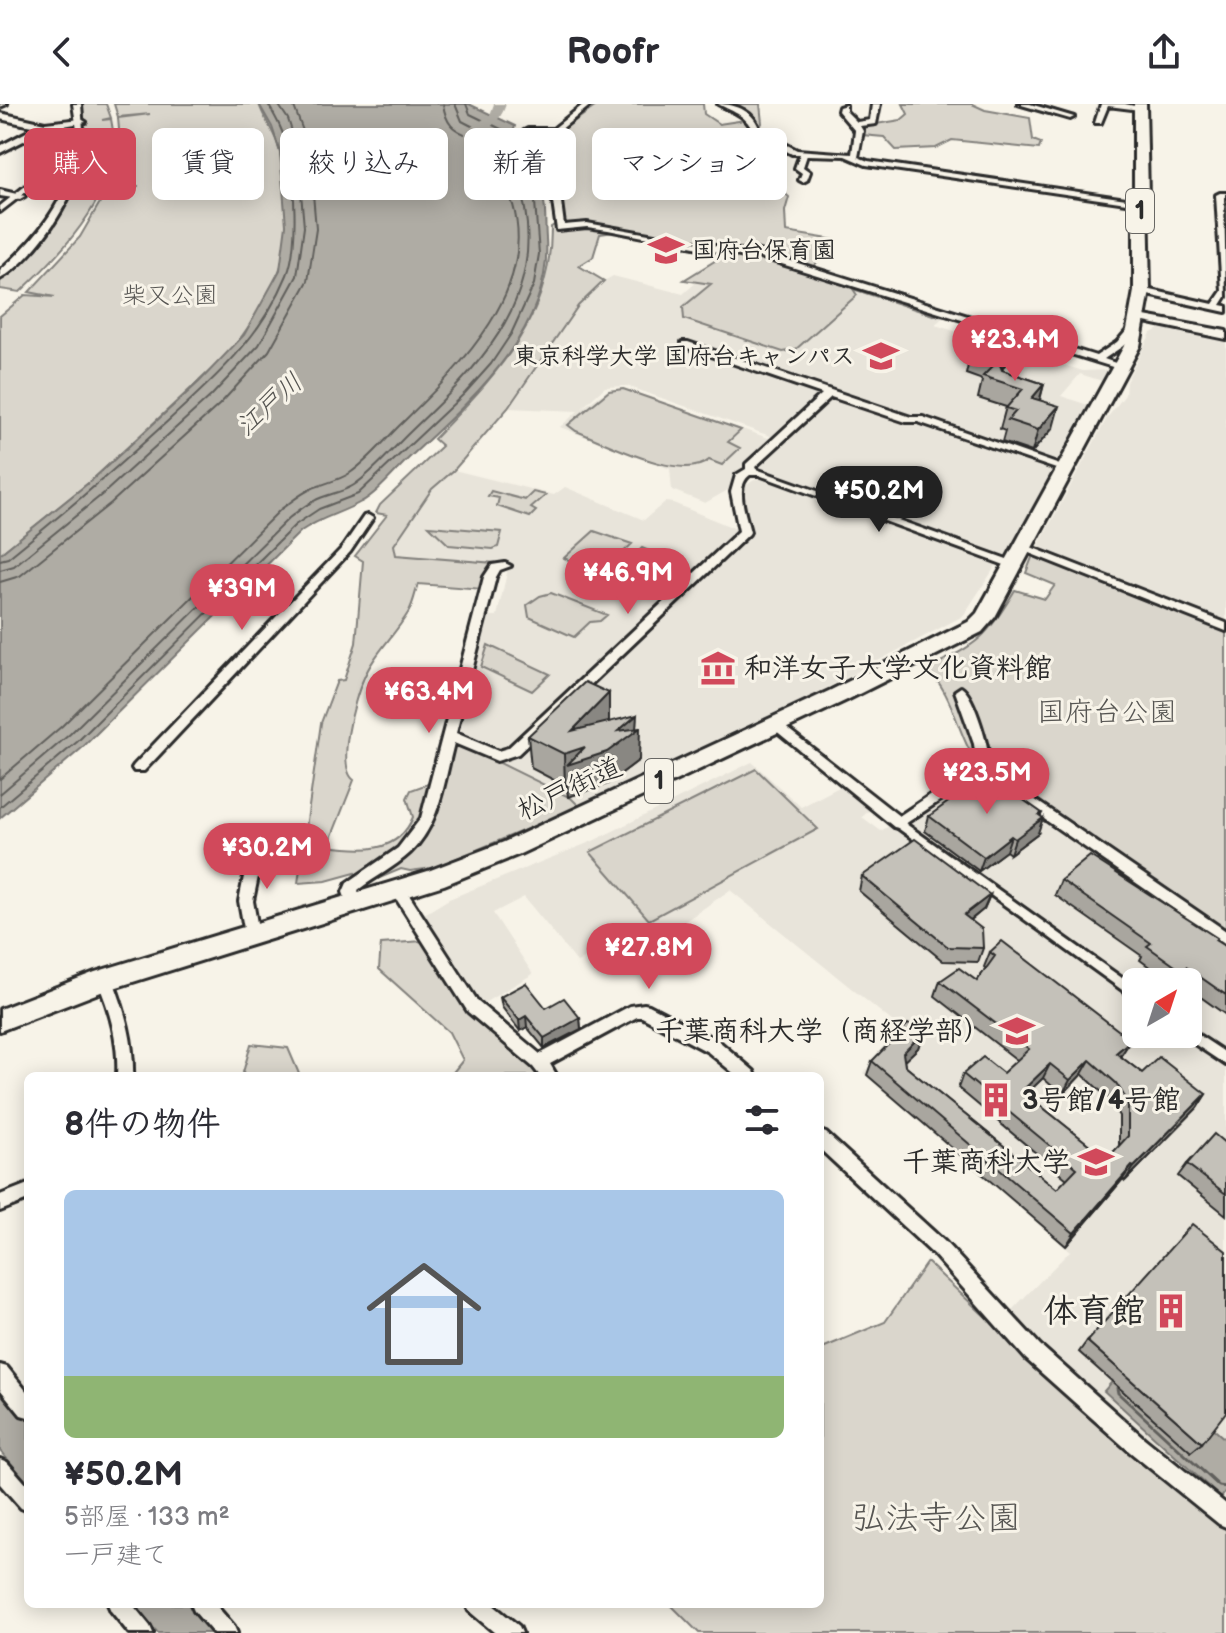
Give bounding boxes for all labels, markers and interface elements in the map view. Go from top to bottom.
icon: back [40,30,84,74]
icon: share [1142,30,1186,74]
text: Roofr [567,31,659,74]
chip: 購入 [24,128,136,200]
chip: 賃貸 [152,128,264,200]
chip: 絞り込み [280,128,448,200]
chip: 新着 [464,128,576,200]
chip: マンション [592,128,787,200]
road number: 1 [1126,189,1154,233]
school or university icon: 国府台保育園 [647,231,685,269]
place label: 国府台保育園 [692,236,836,265]
park label: 柴又公園 [122,281,218,310]
pin: ¥23.4M [950,315,1080,383]
text: ¥23.4M [970,325,1060,356]
school or university icon: 東京科学大学 国府台キャンパス [862,337,900,375]
place label: 東京科学大学 国府台キャンパス [513,342,855,371]
water label: 江戸川 [231,367,309,443]
pin: ¥50.2M [814,466,944,534]
text: ¥50.2M [834,476,924,507]
pin: ¥46.9M [563,548,693,616]
text: ¥46.9M [583,558,673,589]
pin: ¥39M [195,564,289,632]
text: ¥39M [208,574,276,605]
museum icon: 和洋女子大学文化資料館 [699,649,737,687]
place label: 和洋女子大学文化資料館 [744,652,1052,685]
pin: ¥63.4M [364,667,494,735]
text: ¥63.4M [384,677,474,708]
park label: 国府台公園 [1037,696,1177,729]
pin: ¥23.5M [922,748,1052,816]
street label: 松戸街道 [512,750,628,828]
text: ¥23.5M [942,758,1032,789]
road number: 1 [645,759,673,803]
pin: ¥30.2M [202,823,332,891]
text: ¥30.2M [221,833,313,864]
pin: ¥27.8M [584,923,714,991]
text: ¥27.8M [605,933,694,964]
north arrow [1122,968,1202,1048]
map controls [1122,968,1202,1048]
school or university icon: 千葉商科大学（商経学部） [998,1012,1036,1050]
place label: 千葉商科大学（商経学部） [655,1015,991,1048]
building icon: 3号館/4号館 [977,1081,1015,1119]
place label: 3号館/4号館 [1022,1084,1180,1117]
icon: filters [740,1098,784,1142]
text: 8件の物件 [64,1104,220,1145]
school or university icon: 千葉商科大学 [1077,1143,1115,1181]
place label: 千葉商科大学 [902,1146,1070,1179]
icon: home [352,1242,496,1386]
place label: 体育館 [1043,1291,1145,1332]
building icon: 体育館 [1152,1292,1190,1330]
text: ¥50.2M [64,1454,183,1495]
park label: 弘法寺公園 [851,1498,1021,1539]
text: 5部屋 · 133 m² [64,1502,230,1533]
text: 一戸建て [64,1540,168,1571]

